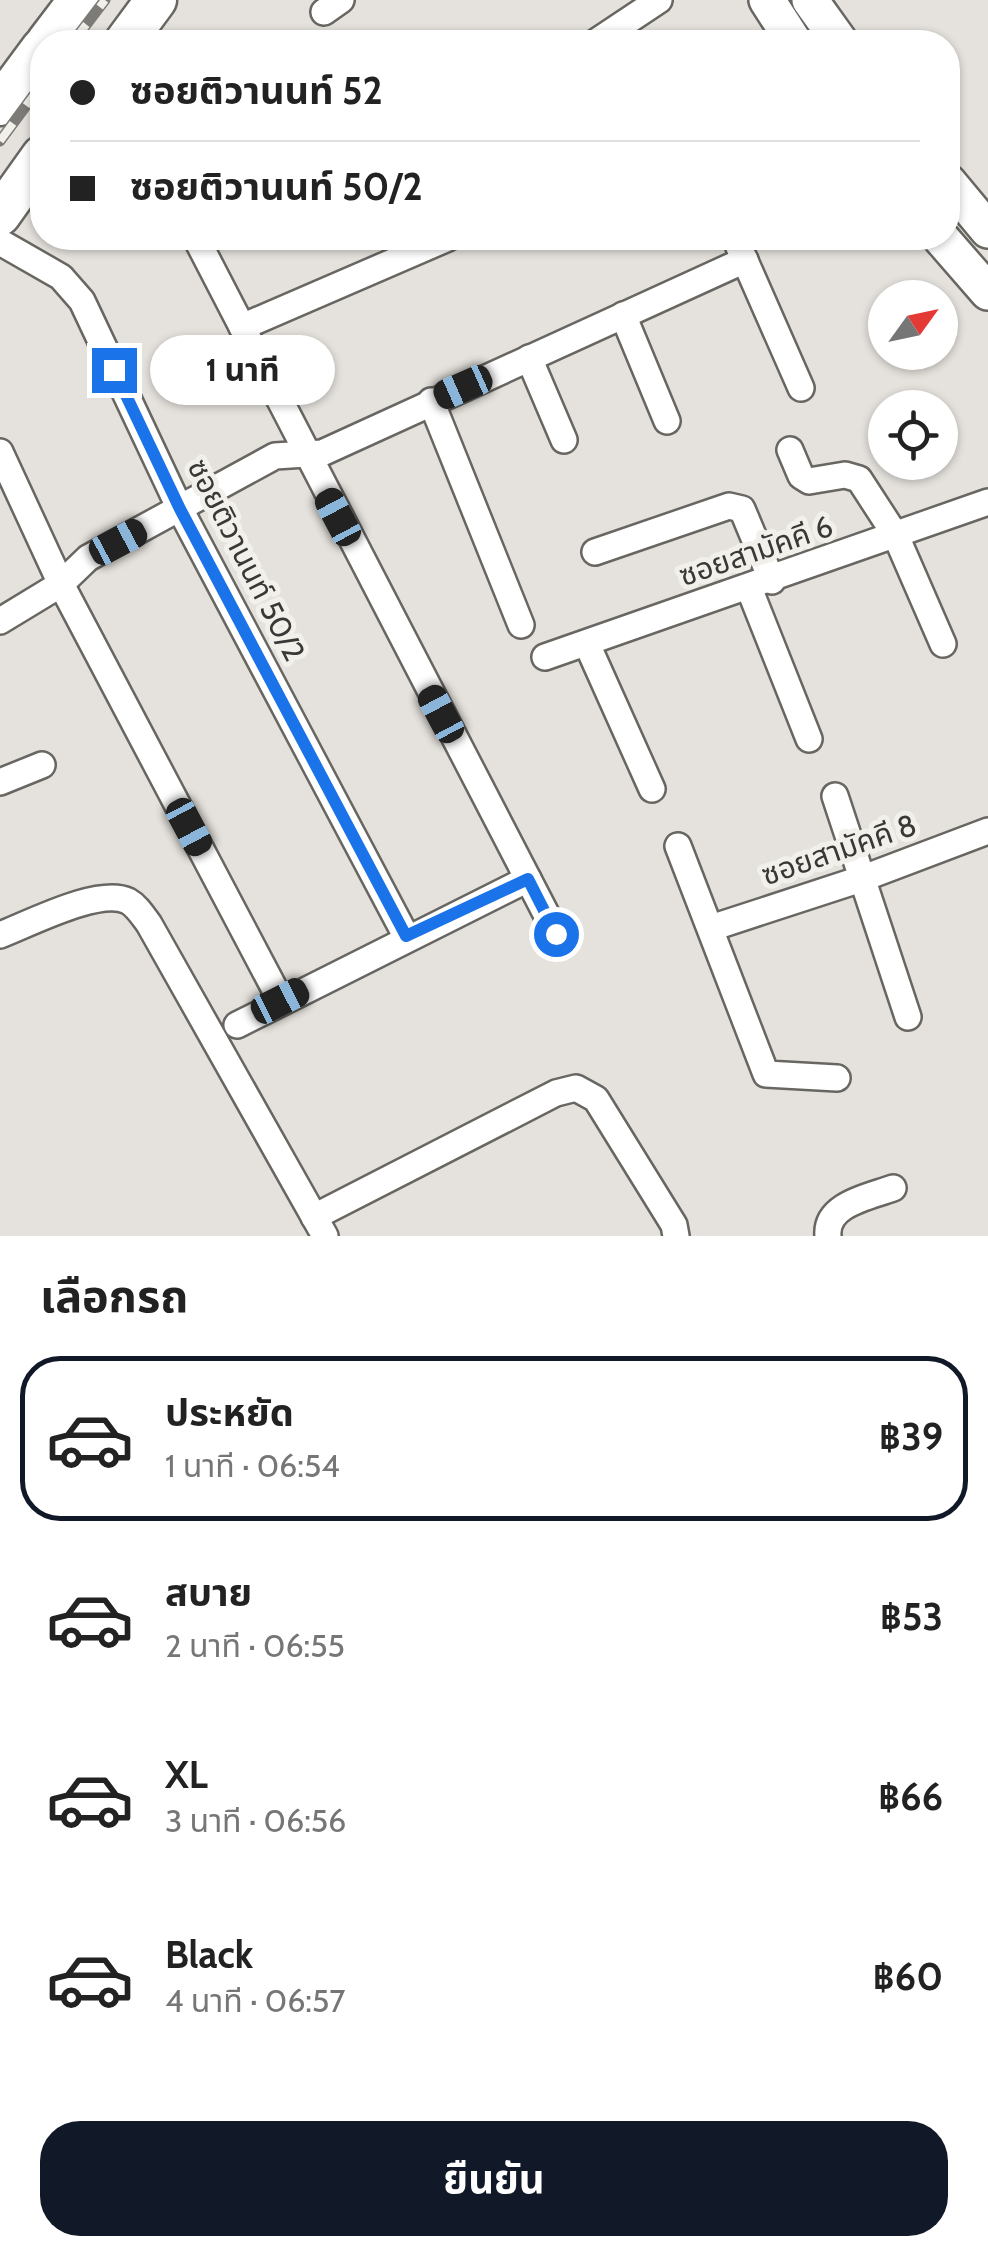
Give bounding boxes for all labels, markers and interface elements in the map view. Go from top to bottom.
text: ซอยติวานนท์ 52 [130,67,383,114]
text: ซอยติวานนท์ 50/2 [130,163,423,210]
north arrow [868,280,958,370]
map controls [868,280,958,480]
callout: 1 นาที [149,335,334,405]
route end [92,348,137,393]
text: 1 นาที [205,350,280,389]
car [429,361,497,413]
button: locate [868,390,958,480]
street label: ซอยติวานนท์ 50/2 [180,453,313,667]
car [311,483,365,551]
street label: ซอยสามัคคี 6 [674,507,838,594]
car [84,515,152,569]
car [414,680,468,748]
car [162,793,216,861]
street label: ซอยสามัคคี 8 [757,806,921,893]
route start [534,912,579,957]
car [246,974,314,1028]
text: เลือกรถ [40,1269,188,1323]
text: ประหยัด [165,1389,294,1436]
icon: car [45,1394,135,1484]
text: ฿39 [879,1413,943,1460]
text: 1 นาที · 06:54 [165,1446,340,1485]
text: สบาย [165,1569,252,1616]
icon: car [45,1574,135,1664]
text: ฿53 [880,1593,943,1640]
text: 2 นาที · 06:55 [165,1626,345,1665]
text: XL [165,1751,208,1798]
icon: car [45,1754,135,1844]
text: ฿66 [878,1773,943,1820]
text: 3 นาที · 06:56 [165,1801,346,1840]
text: Black [165,1931,253,1978]
icon: car [45,1934,135,2024]
text: ฿60 [873,1953,943,2000]
text: 4 นาที · 06:57 [165,1981,345,2020]
button: ยืนยัน [40,2121,948,2236]

